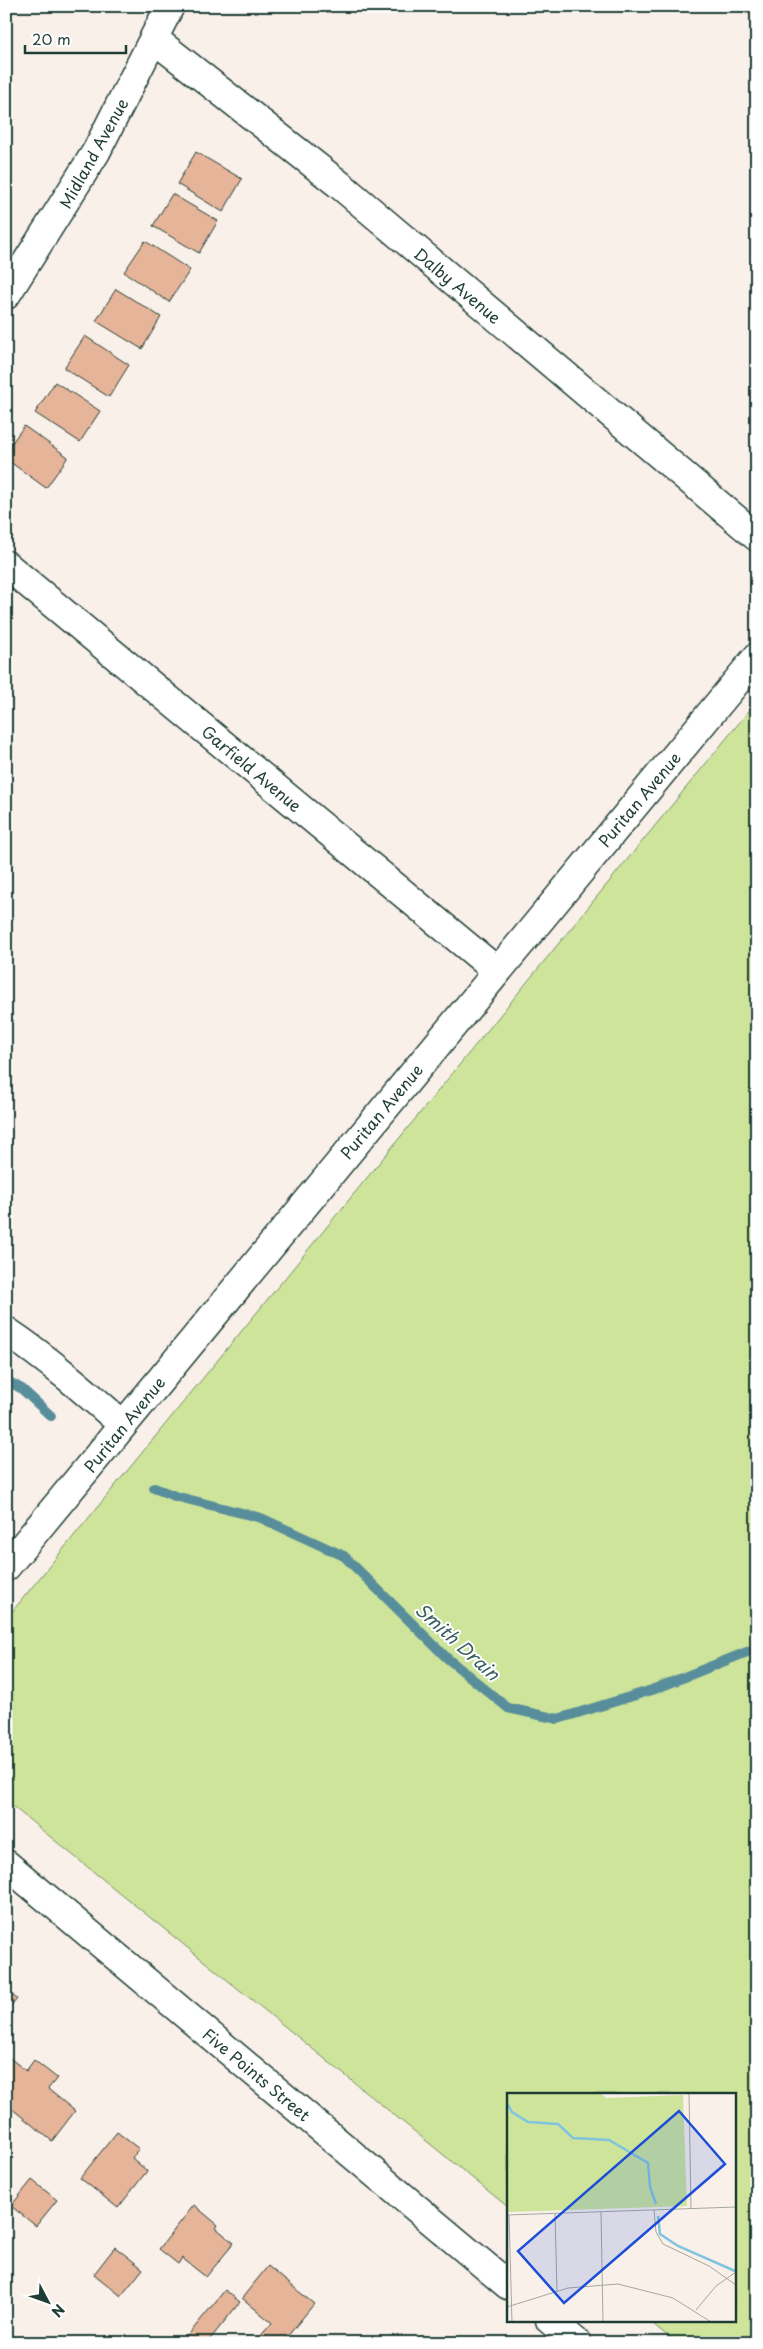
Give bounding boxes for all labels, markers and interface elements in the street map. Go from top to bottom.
scale bar [25,22,126,54]
text: 20 m [32,27,71,50]
street label: Midland Avenue [53,93,133,212]
street label: Dalby Avenue [409,241,507,329]
street label: Garfield Avenue [197,719,307,817]
street label: Puritan Avenue [592,746,686,852]
street label: Puritan Avenue [334,1058,428,1164]
street label: Puritan Avenue [78,1371,170,1477]
water label: Smith Drain [410,1596,507,1687]
street label: Five Points Street [198,2022,316,2127]
inset map [507,2093,736,2322]
north arrow [22,2276,72,2326]
text: N [47,2300,70,2322]

